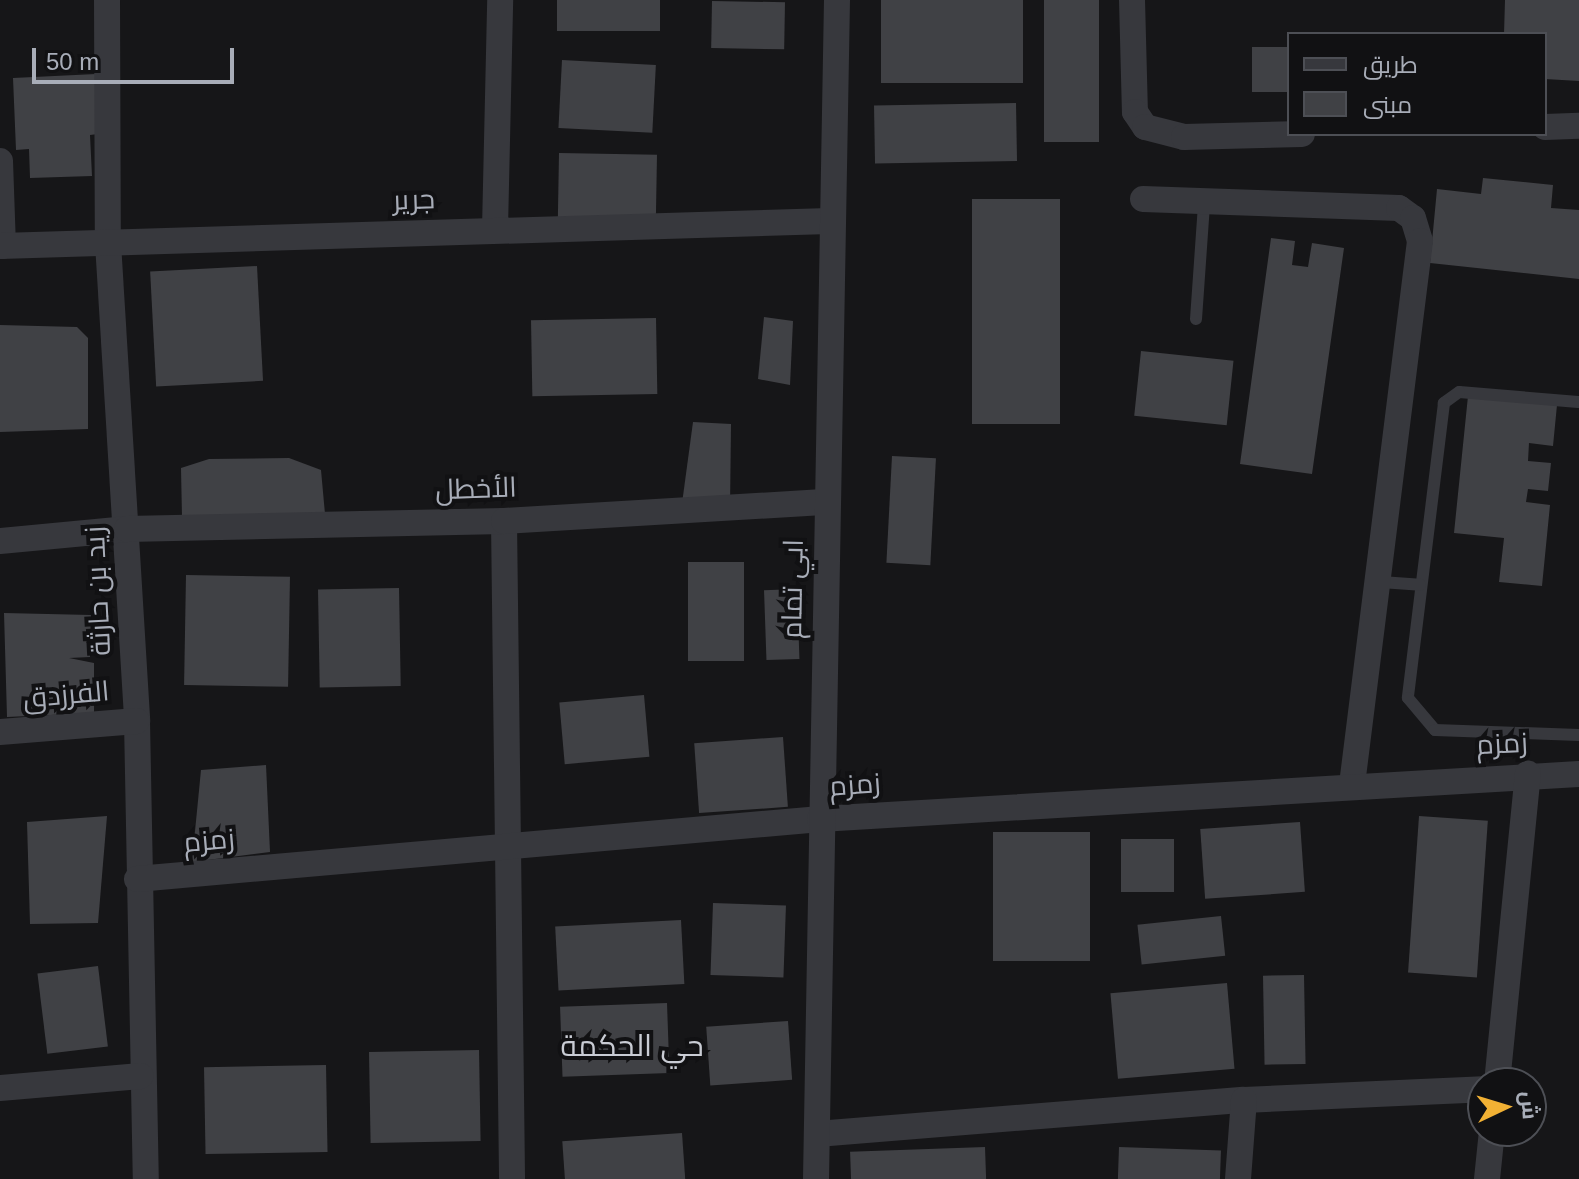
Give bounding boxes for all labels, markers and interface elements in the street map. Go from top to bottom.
scale bar [36,32,238,82]
legend [1287,32,1547,136]
text: 50 m [46,48,99,75]
text: طريق [1363,51,1418,78]
text: مبنى [1363,91,1412,118]
street label: جرير [392,182,436,218]
street label: الأخطل [435,471,517,507]
street label: زيد بن حارثة [78,525,118,657]
street label: ابي تمام [775,539,811,639]
street label: الفرزدق [21,674,111,716]
street label: زمزم [1476,726,1528,762]
street label: زمزم [828,766,882,804]
street label: زمزم [182,822,236,860]
district label: حي الحكمة [560,1028,704,1064]
north arrow [1467,1067,1547,1147]
text: ش [1516,1090,1543,1120]

